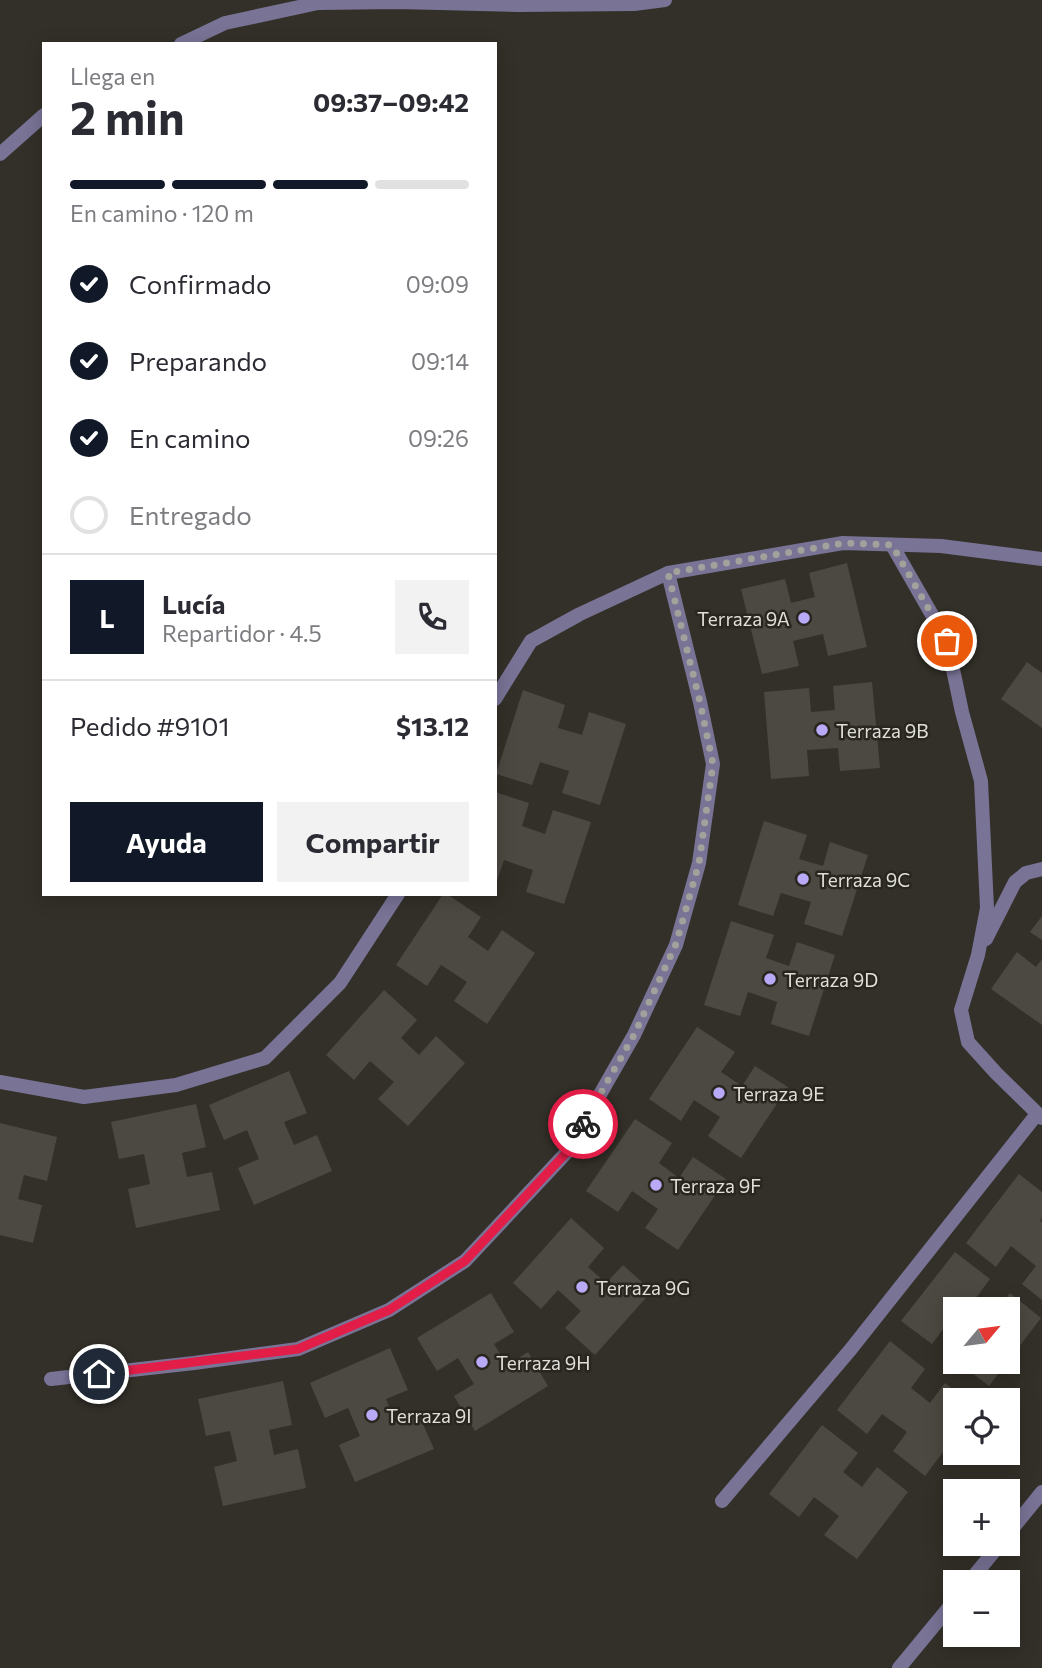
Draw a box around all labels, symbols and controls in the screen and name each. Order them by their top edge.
text: Llega en [70,62,155,90]
text: 09:37–09:42 [313,86,469,117]
text: 2 min [70,88,185,144]
text: En camino · 120 m [70,199,254,227]
icon: check [70,265,108,303]
text: Confirmado [129,268,271,299]
text: 09:09 [406,270,469,298]
icon: check [70,342,108,380]
text: Preparando [129,345,267,376]
text: 09:14 [411,347,469,375]
icon: check [70,419,108,457]
text: En camino [129,422,251,453]
text: 09:26 [408,424,469,452]
text: Entregado [129,499,252,530]
button: phone [395,580,469,654]
text: Lucía [162,588,225,619]
text: L [99,602,115,633]
place label: Terraza 9A [697,607,790,630]
marker: Terraza 9A [796,610,812,626]
pin [917,611,977,671]
text: Repartidor · 4.5 [162,619,322,647]
icon: bag [928,622,966,660]
text: Pedido #9101 [70,710,230,741]
text: $13.12 [396,710,469,741]
place label: Terraza 9B [836,719,928,742]
marker: Terraza 9B [814,722,830,738]
button: Ayuda [70,802,263,882]
button: Compartir [277,802,469,882]
place label: Terraza 9C [817,868,910,891]
marker: Terraza 9C [795,871,811,887]
place label: Terraza 9D [784,968,878,991]
marker: Terraza 9D [762,971,778,987]
place label: Terraza 9E [733,1082,825,1105]
marker: Terraza 9E [711,1085,727,1101]
courier [548,1089,618,1159]
icon: bike [564,1105,602,1143]
place label: Terraza 9F [670,1174,761,1197]
marker: Terraza 9F [648,1177,664,1193]
place label: Terraza 9G [596,1276,690,1299]
marker: Terraza 9G [574,1279,590,1295]
north arrow [943,1297,1020,1374]
map controls [943,1297,1020,1647]
pin [69,1344,129,1404]
place label: Terraza 9H [496,1351,590,1374]
marker: Terraza 9H [474,1354,490,1370]
icon: home [80,1355,118,1393]
button: locate [943,1388,1020,1465]
place label: Terraza 9I [386,1404,472,1427]
marker: Terraza 9I [364,1407,380,1423]
button: + [943,1479,1020,1556]
button: − [943,1570,1020,1647]

